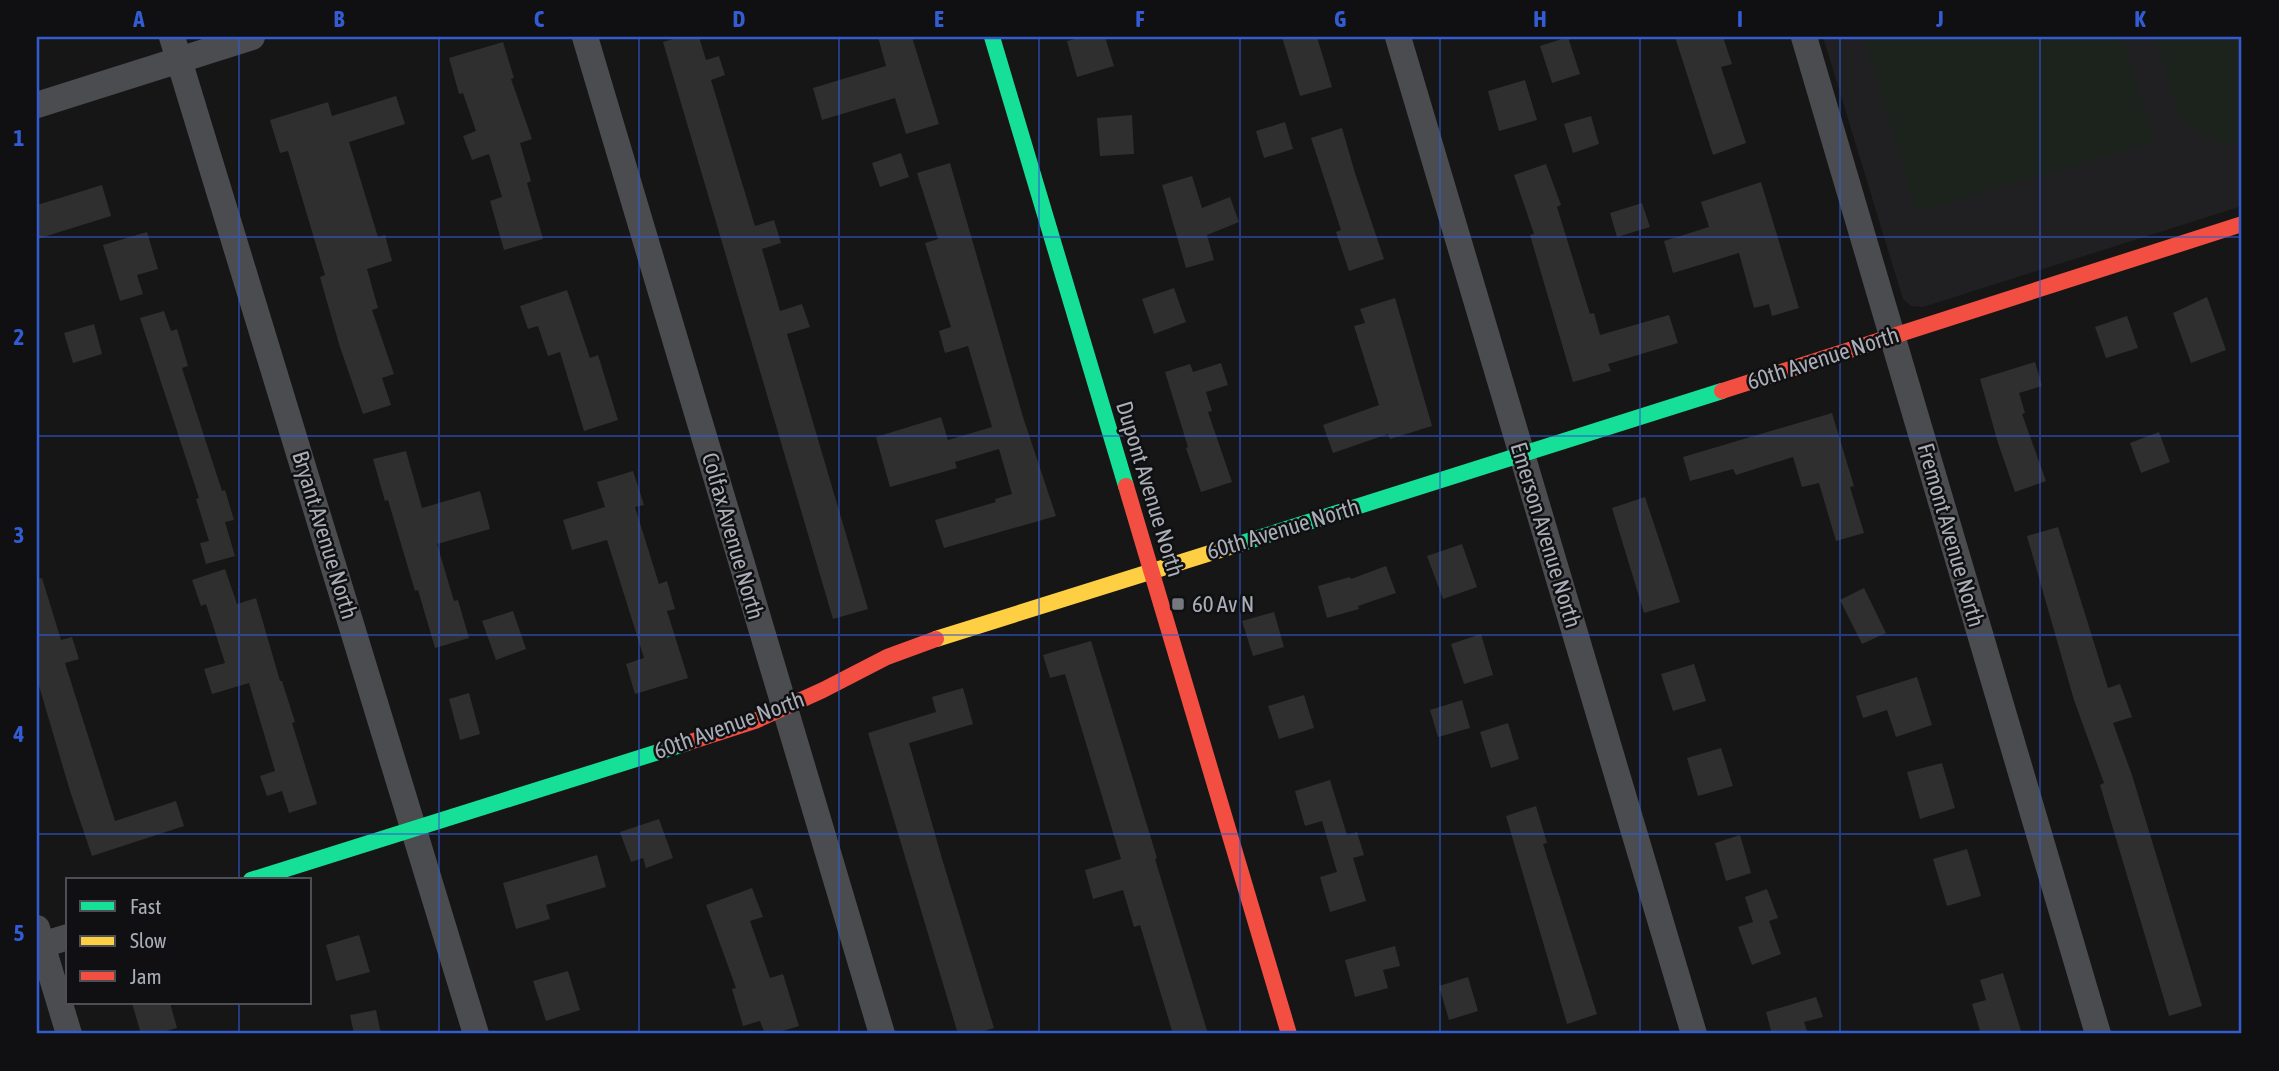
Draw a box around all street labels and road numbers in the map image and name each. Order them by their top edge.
street label: 60th Avenue North [1744,321,1902,395]
street label: Dupont Avenue North [1111,398,1189,580]
street label: Emerson Avenue North [1505,439,1587,631]
street label: Fremont Avenue North [1912,440,1990,630]
street label: Bryant Avenue North [287,448,363,622]
street label: Colfax Avenue North [697,450,769,622]
street label: 60th Avenue North [1204,493,1362,565]
street label: 60th Avenue North [650,686,808,764]

